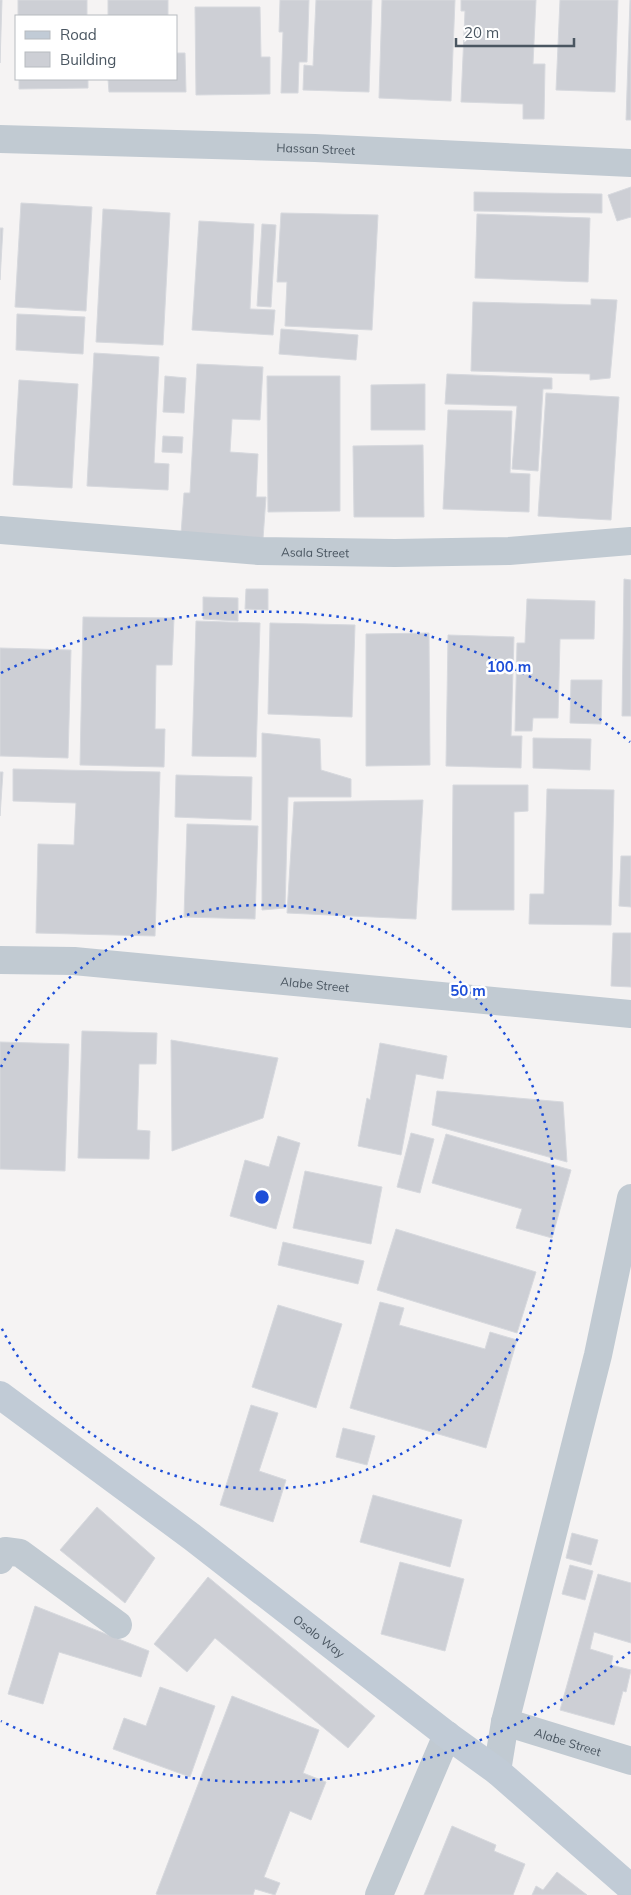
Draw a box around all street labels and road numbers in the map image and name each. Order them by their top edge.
street label: Hassan Street [276,139,356,157]
street label: Asala Street [281,544,349,560]
street label: Alabe Street [280,973,350,995]
street label: Osolo Way [291,1611,349,1661]
street label: Alabe Street [533,1724,603,1759]

